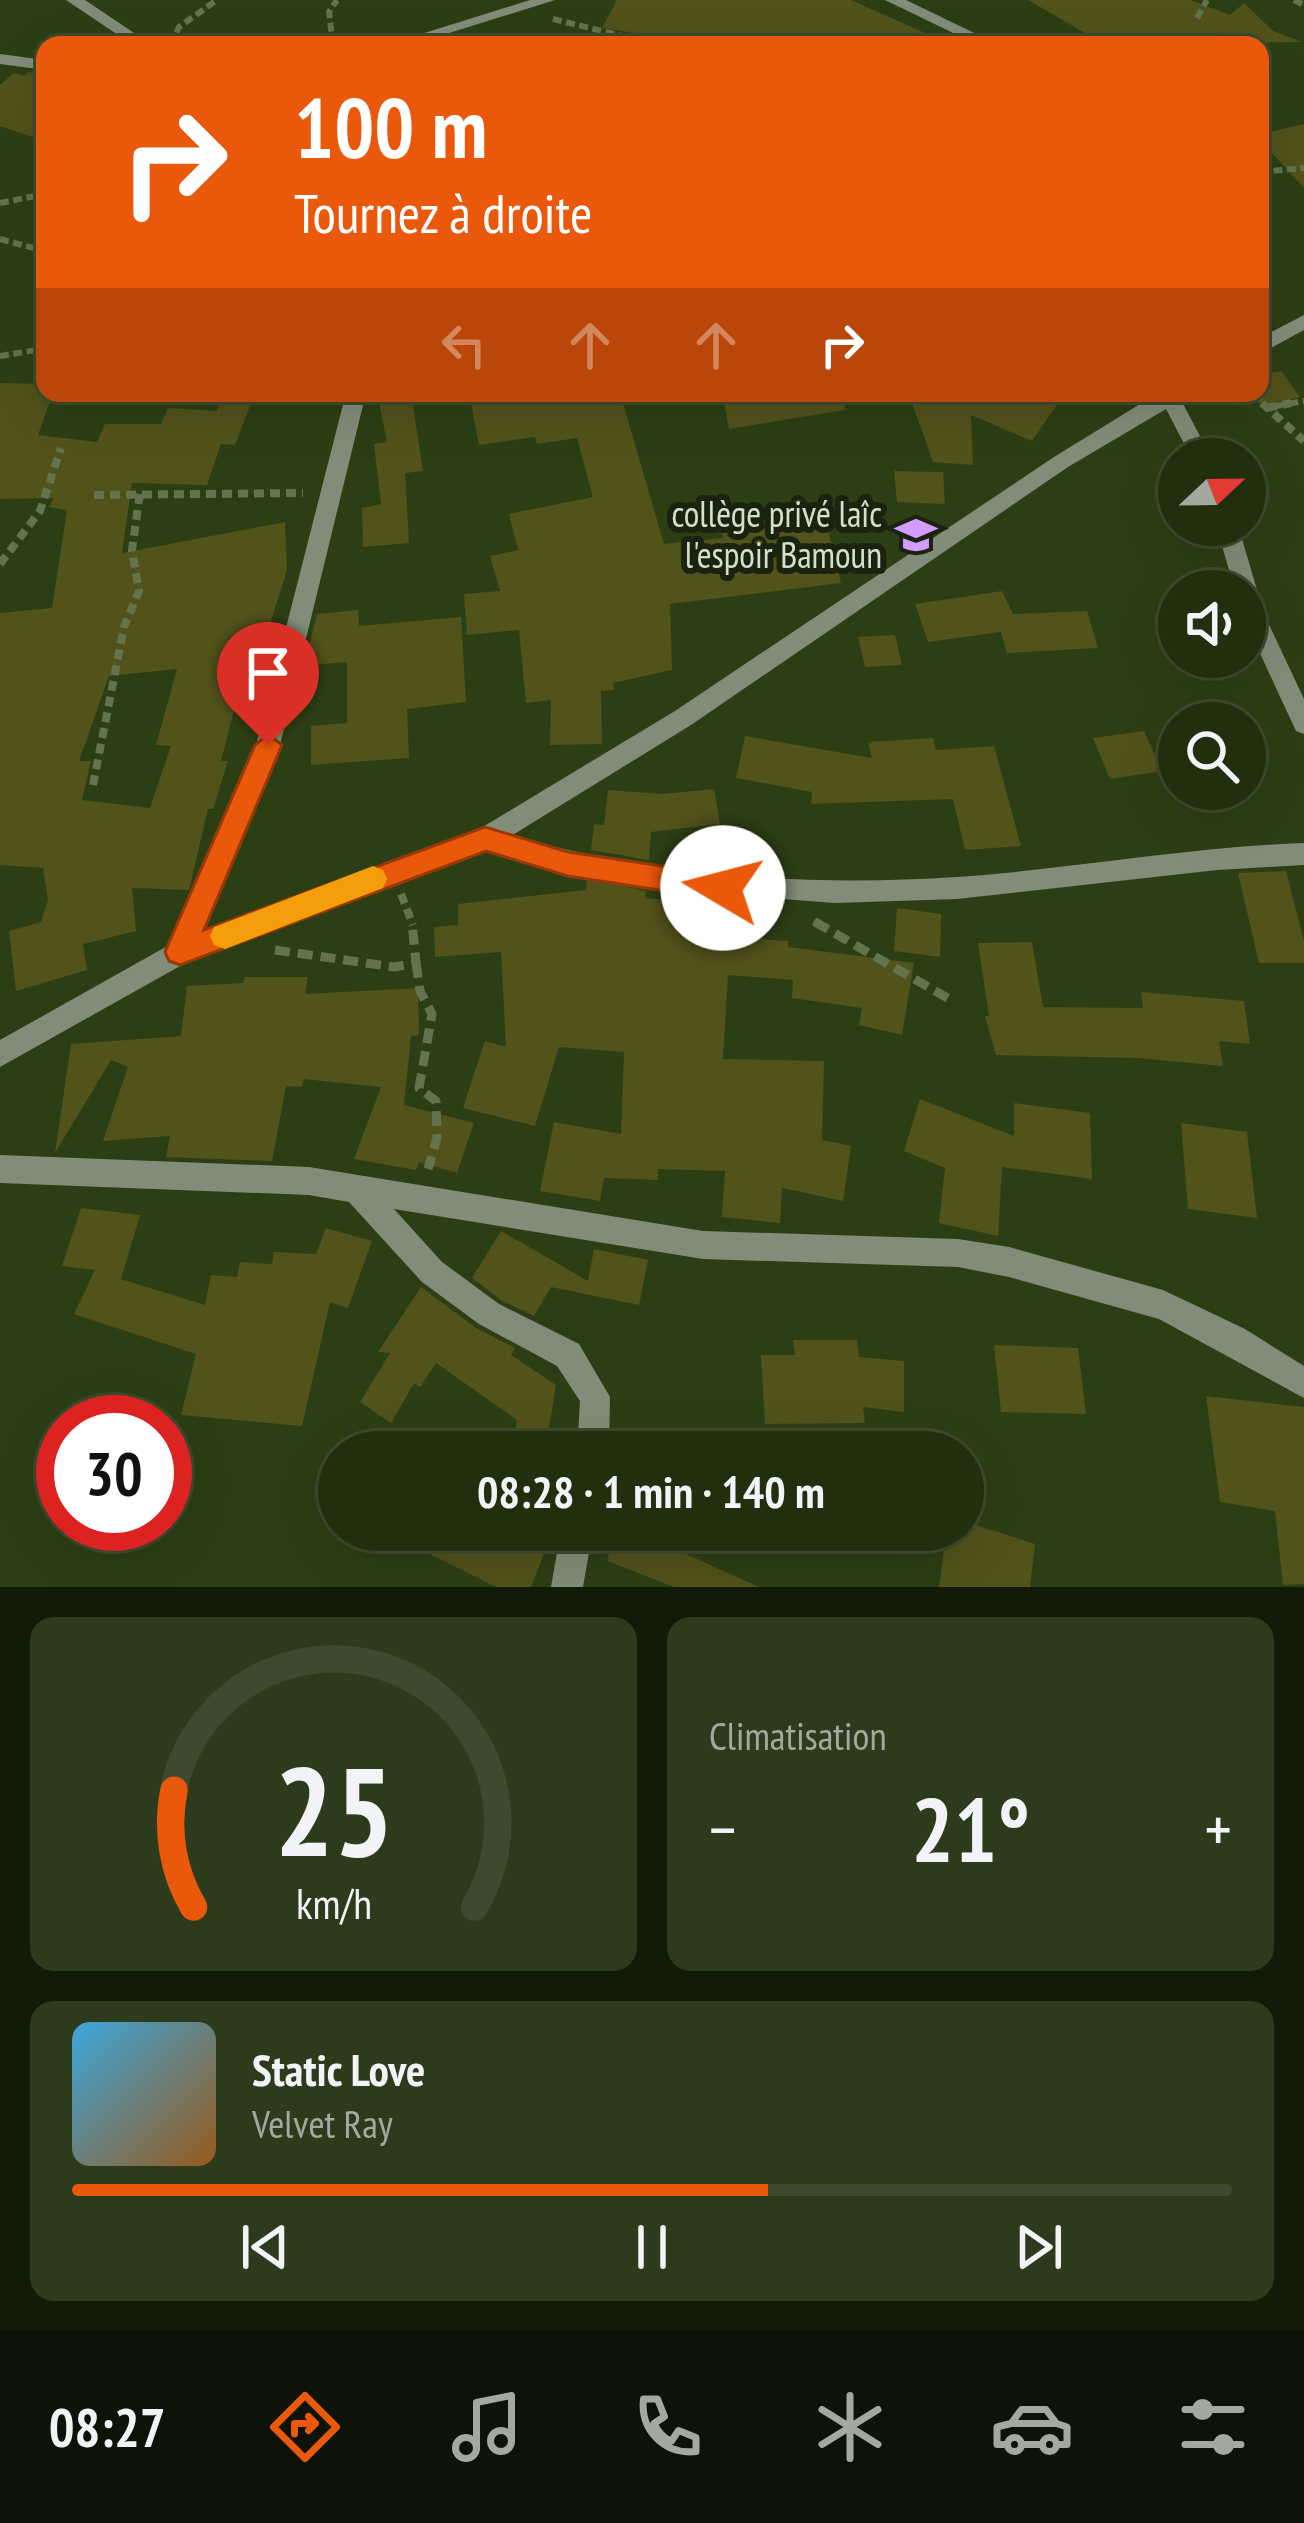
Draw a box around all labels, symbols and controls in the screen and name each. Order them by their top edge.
text: 100 m [294,72,487,181]
icon: right [96,84,252,240]
text: Tournez à droite [294,178,592,248]
icon: left [431,312,497,378]
icon: ahead [557,312,623,378]
icon: ahead [683,312,749,378]
icon: right [809,312,875,378]
north arrow [1158,438,1266,546]
map controls [1158,438,1266,810]
place label: collège privé laîc l'espoir Bamoun [672,490,882,578]
school or university icon: collège privé laîc l'espoir Bamoun [893,512,939,558]
button: sound [1158,570,1266,678]
pin [217,622,319,745]
icon: arrive [235,640,301,706]
button: search [1158,702,1266,810]
position arrow [660,825,786,951]
speed limit sign: 30 [36,1395,192,1551]
text: 08:28 · 1 min · 140 m [477,1462,825,1520]
text: Climatisation [709,1710,887,1761]
text: 25 [274,1729,393,1890]
text: 21° [911,1770,1030,1887]
text: − [709,1786,736,1871]
text: + [1205,1786,1232,1871]
text: km/h [295,1875,372,1931]
text: Static Love [252,2040,425,2098]
text: Velvet Ray [252,2098,393,2149]
icon: previous [232,2214,298,2280]
icon: pause [619,2214,685,2280]
icon: next [1006,2214,1072,2280]
icon: directions [263,2385,347,2469]
icon: music [445,2385,529,2469]
icon: phone [626,2385,710,2469]
icon: climate [808,2385,892,2469]
icon: car [990,2385,1074,2469]
icon: filters [1171,2385,1255,2469]
text: 08:27 [49,2392,166,2462]

